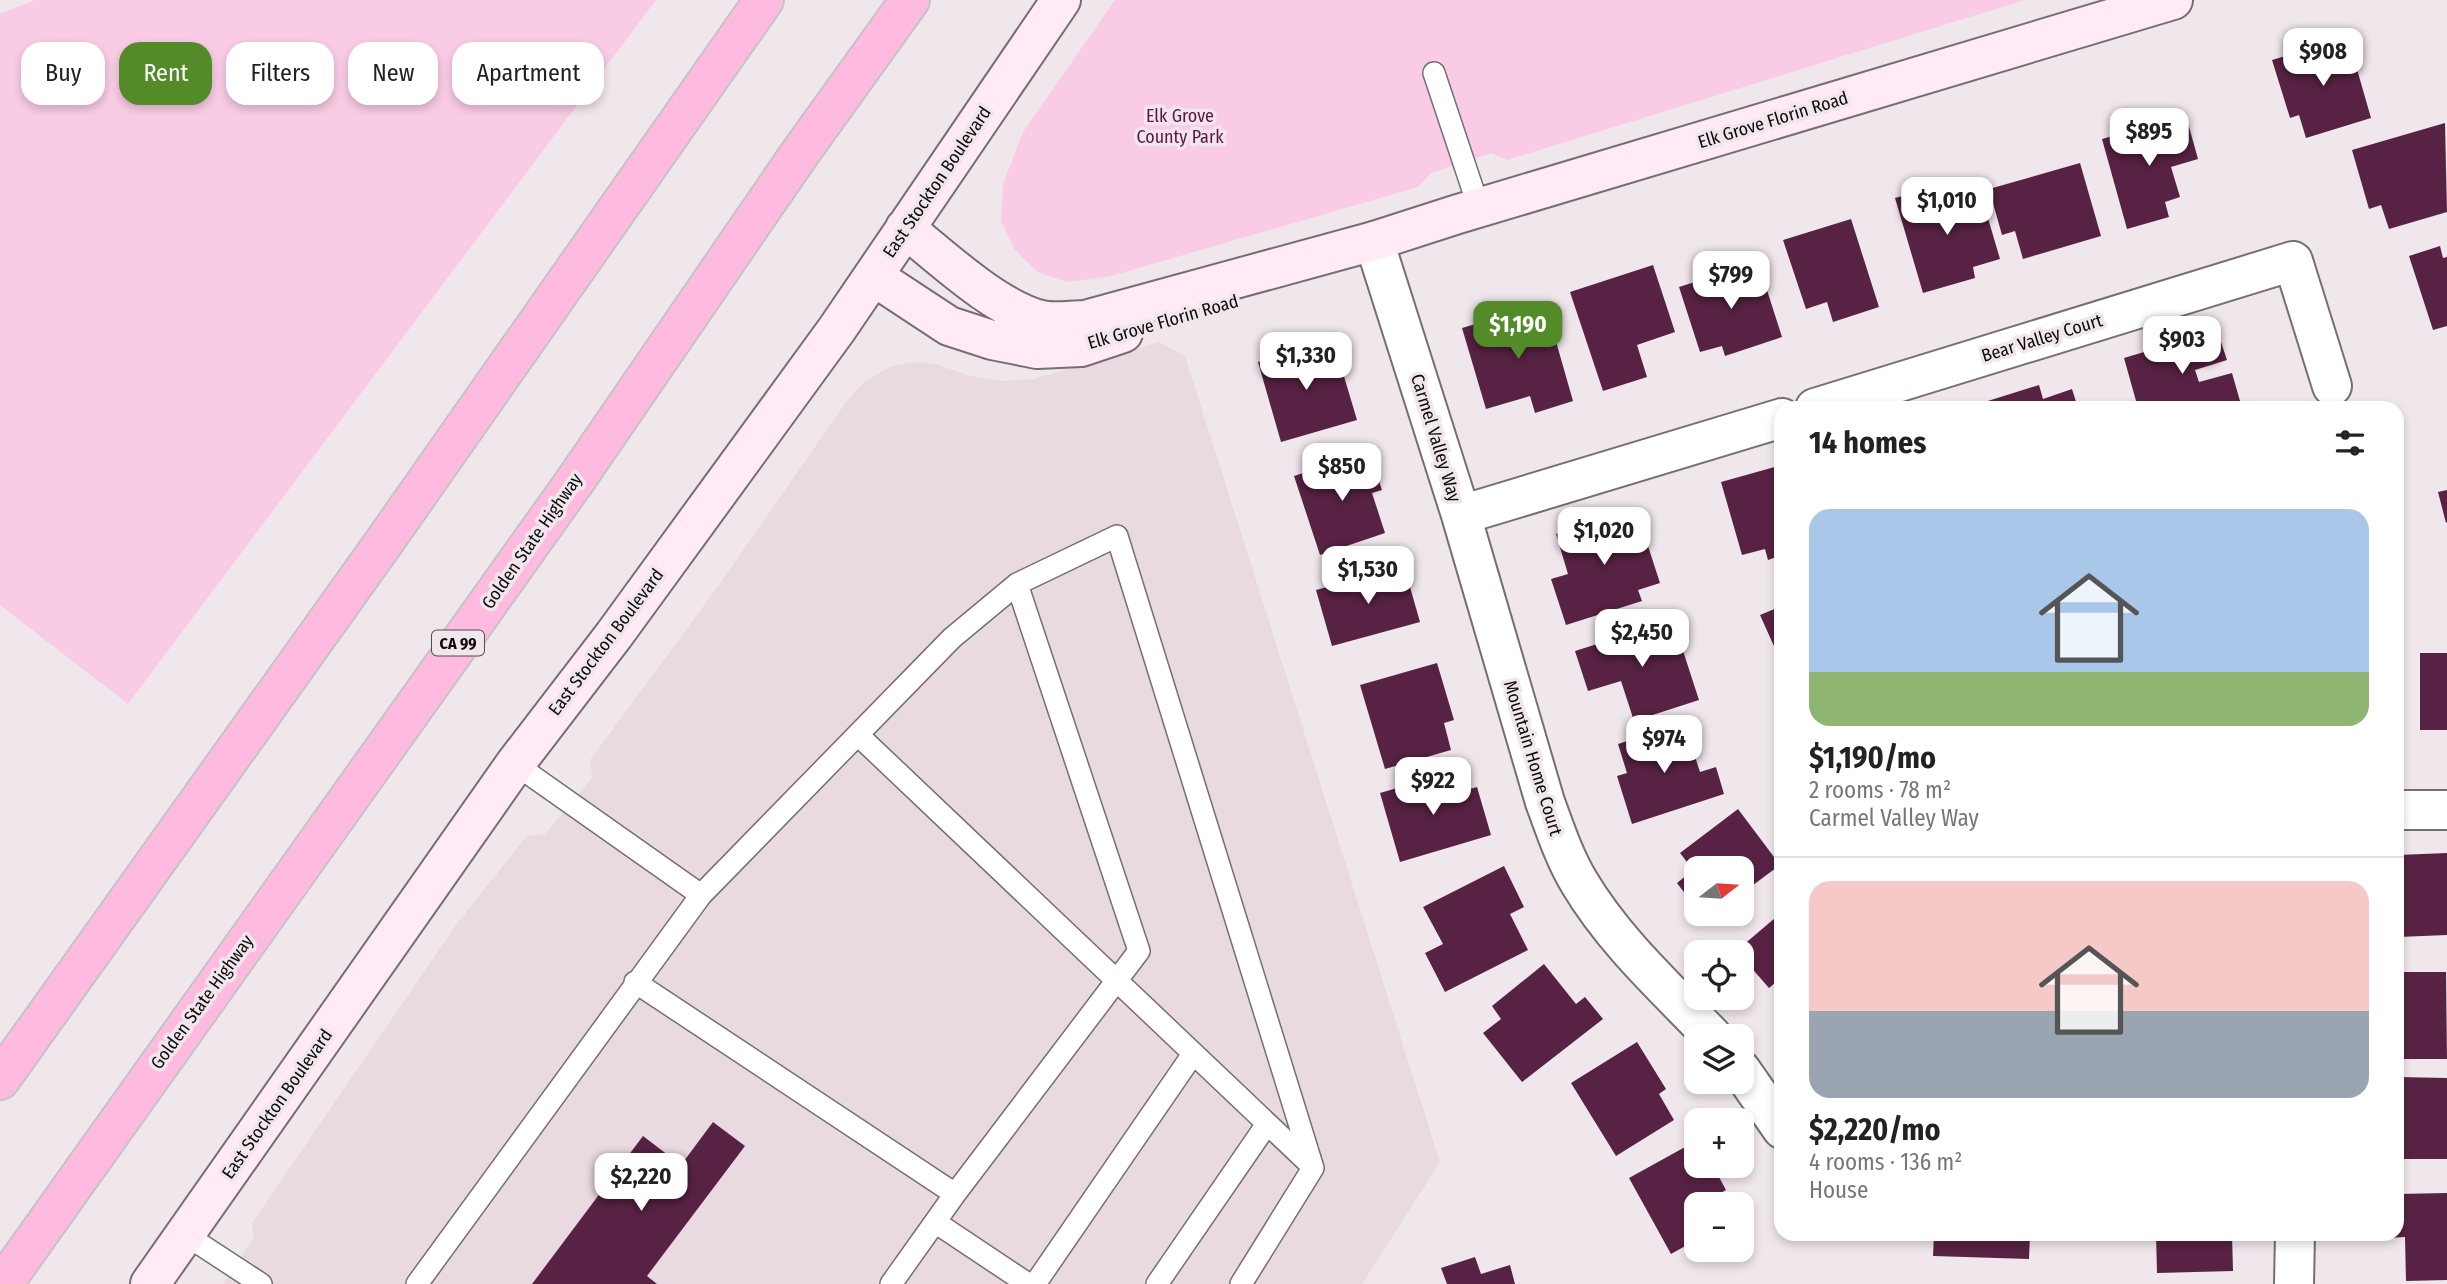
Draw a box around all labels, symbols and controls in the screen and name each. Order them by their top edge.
pin: $908 [2282,28,2364,88]
text: $908 [2299,37,2347,65]
chip: Buy [21,42,105,105]
chip: Rent [119,42,212,105]
chip: Filters [226,42,334,105]
chip: New [348,42,438,105]
chip: Apartment [452,42,604,105]
street label: Elk Grove Florin Road [1695,87,1851,153]
street label: East Stockton Boulevard [878,102,996,262]
park label: Elk Grove County Park [1136,105,1224,148]
pin: $895 [2108,108,2190,168]
text: $895 [2126,117,2172,145]
pin: $1,010 [1890,177,2004,237]
text: $1,010 [1917,186,1977,214]
pin: $799 [1690,252,1772,311]
text: $799 [1709,260,1753,288]
street label: Elk Grove Florin Road [1085,290,1241,354]
pin: $1,190 [1461,302,1575,361]
street label: Bear Valley Court [1979,309,2105,367]
text: $1,190 [1489,310,1547,338]
pin: $903 [2141,316,2223,376]
text: $903 [2159,325,2205,353]
pin: $1,330 [1249,332,1363,392]
text: $1,330 [1276,341,1336,369]
street label: Carmel Valley Way [1406,371,1466,505]
icon: filters [2331,424,2369,462]
text: 14 homes [1809,425,1926,461]
pin: $850 [1301,444,1383,503]
text: $850 [1318,452,1366,480]
street label: Golden State Highway [477,469,587,613]
pin: $1,020 [1547,508,1661,567]
text: $1,020 [1574,516,1634,544]
pin: $1,530 [1311,546,1425,606]
text: $1,530 [1338,555,1398,583]
icon: home [2026,555,2152,681]
street label: East Stockton Boulevard [544,564,668,720]
pin: $2,450 [1585,610,1699,669]
text: $2,450 [1611,618,1673,646]
road number: CA 99 [432,630,484,656]
street label: Mountain Home Court [1499,678,1567,838]
pin: $974 [1623,716,1705,775]
text: $974 [1642,724,1686,752]
text: $1,190/mo [1809,740,1936,776]
pin: $922 [1392,758,1474,817]
text: $922 [1411,766,1455,794]
text: 2 rooms · 78 m² [1809,776,1951,804]
text: Carmel Valley Way [1809,804,1979,832]
north arrow [1684,856,1754,926]
map controls [1684,856,1754,1262]
icon: home [2026,927,2152,1053]
street label: Golden State Highway [146,931,258,1073]
button: locate [1684,940,1754,1010]
button: layers [1684,1024,1754,1094]
street label: East Stockton Boulevard [217,1025,337,1183]
button: + [1684,1108,1754,1178]
text: $2,220/mo [1809,1112,1941,1148]
text: 4 rooms · 136 m² [1809,1148,1962,1176]
pin: $2,220 [584,1154,698,1213]
text: $2,220 [611,1162,671,1190]
text: House [1809,1176,1868,1204]
button: − [1684,1192,1754,1262]

